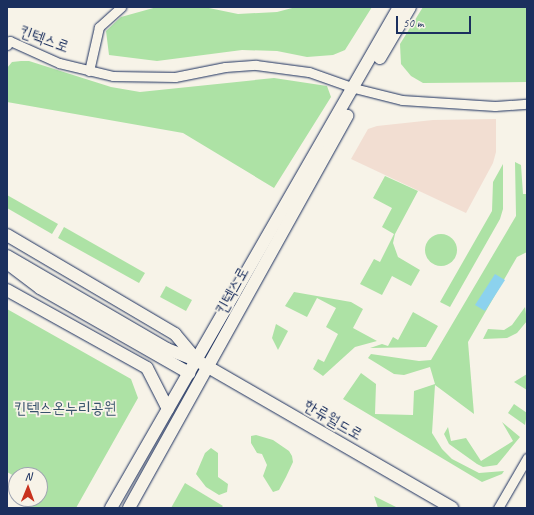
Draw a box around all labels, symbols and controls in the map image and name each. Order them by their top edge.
scale bar [398,8,473,34]
text: 50 m [403,15,423,31]
street label: 킨텍스로 [17,21,71,57]
street label: 킨텍스로 [211,264,253,318]
street label: 한류월드로 [300,396,366,444]
park label: 킨텍스온누리공원 [14,398,116,418]
north arrow [8,467,48,507]
text: N [25,469,32,483]

